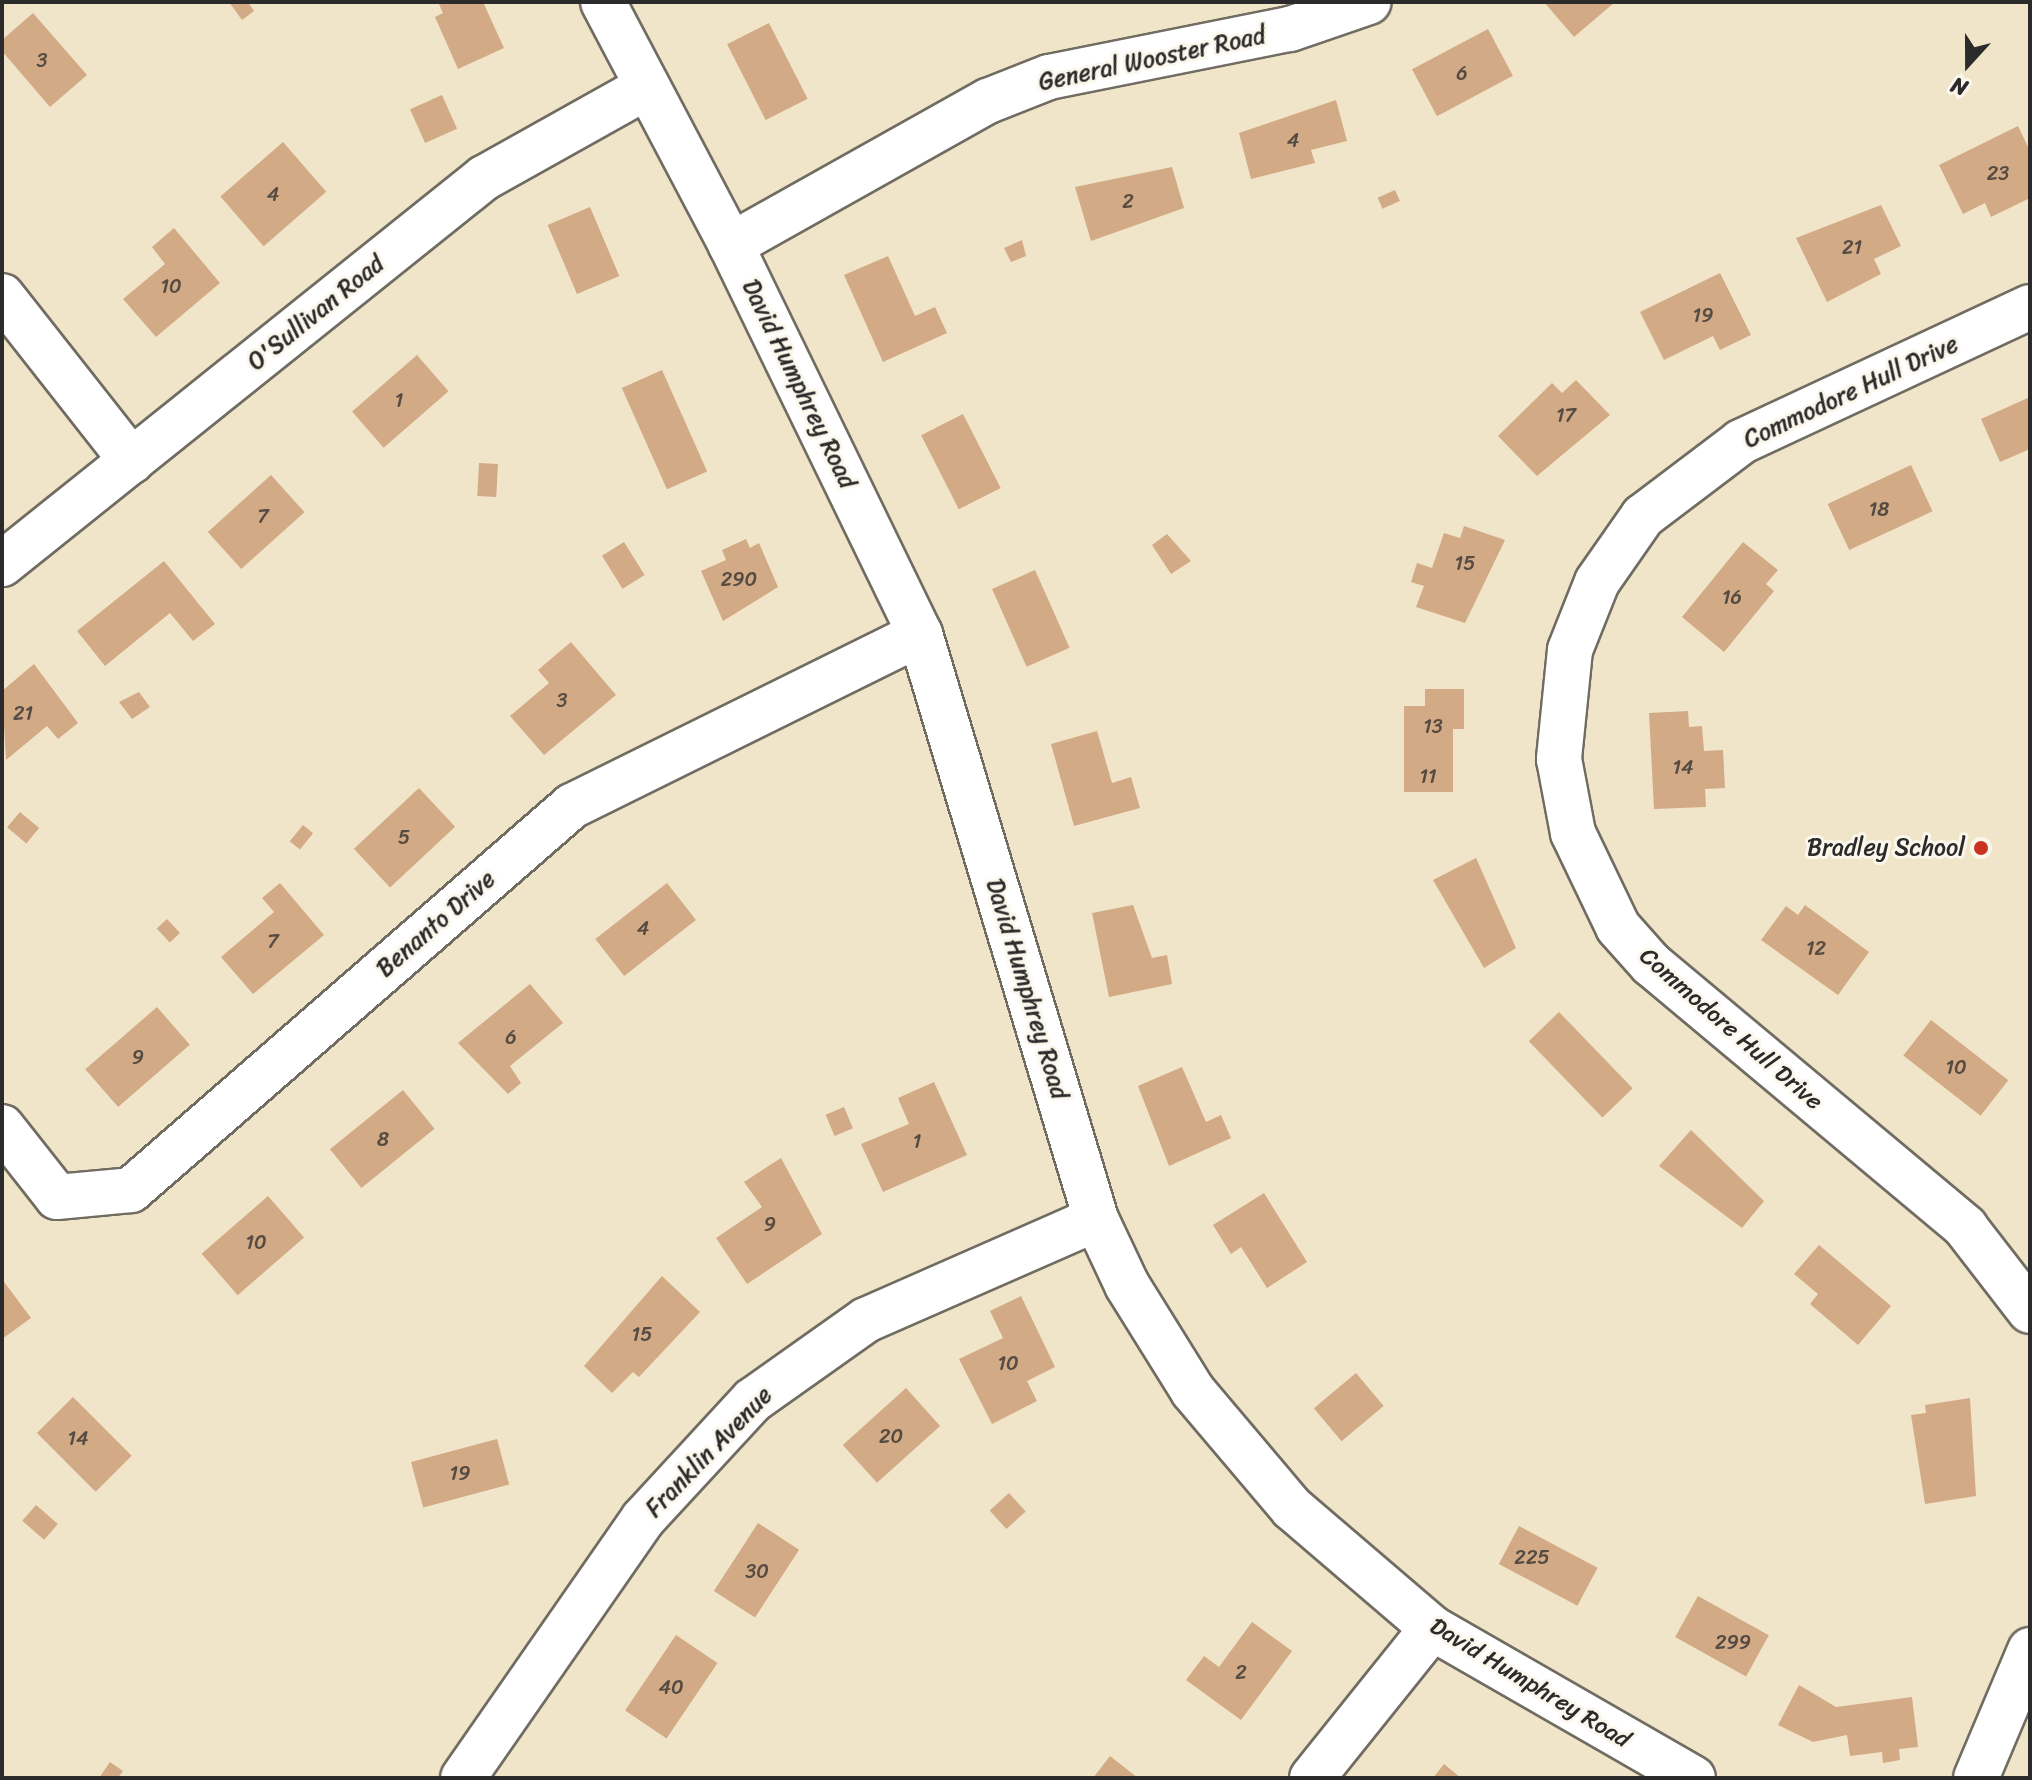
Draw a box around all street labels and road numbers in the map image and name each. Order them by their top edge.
street label: General Wooster Road [1036,21,1268,97]
street label: O'Sullivan Road [242,249,390,377]
street label: David Humphrey Road [736,275,862,493]
street label: Commodore Hull Drive [1739,330,1963,454]
street label: Benanto Drive [371,865,501,983]
street label: David Humphrey Road [980,875,1074,1103]
street label: Commodore Hull Drive [1634,942,1828,1116]
street label: Franklin Avenue [640,1381,778,1523]
street label: David Humphrey Road [1424,1612,1636,1754]

